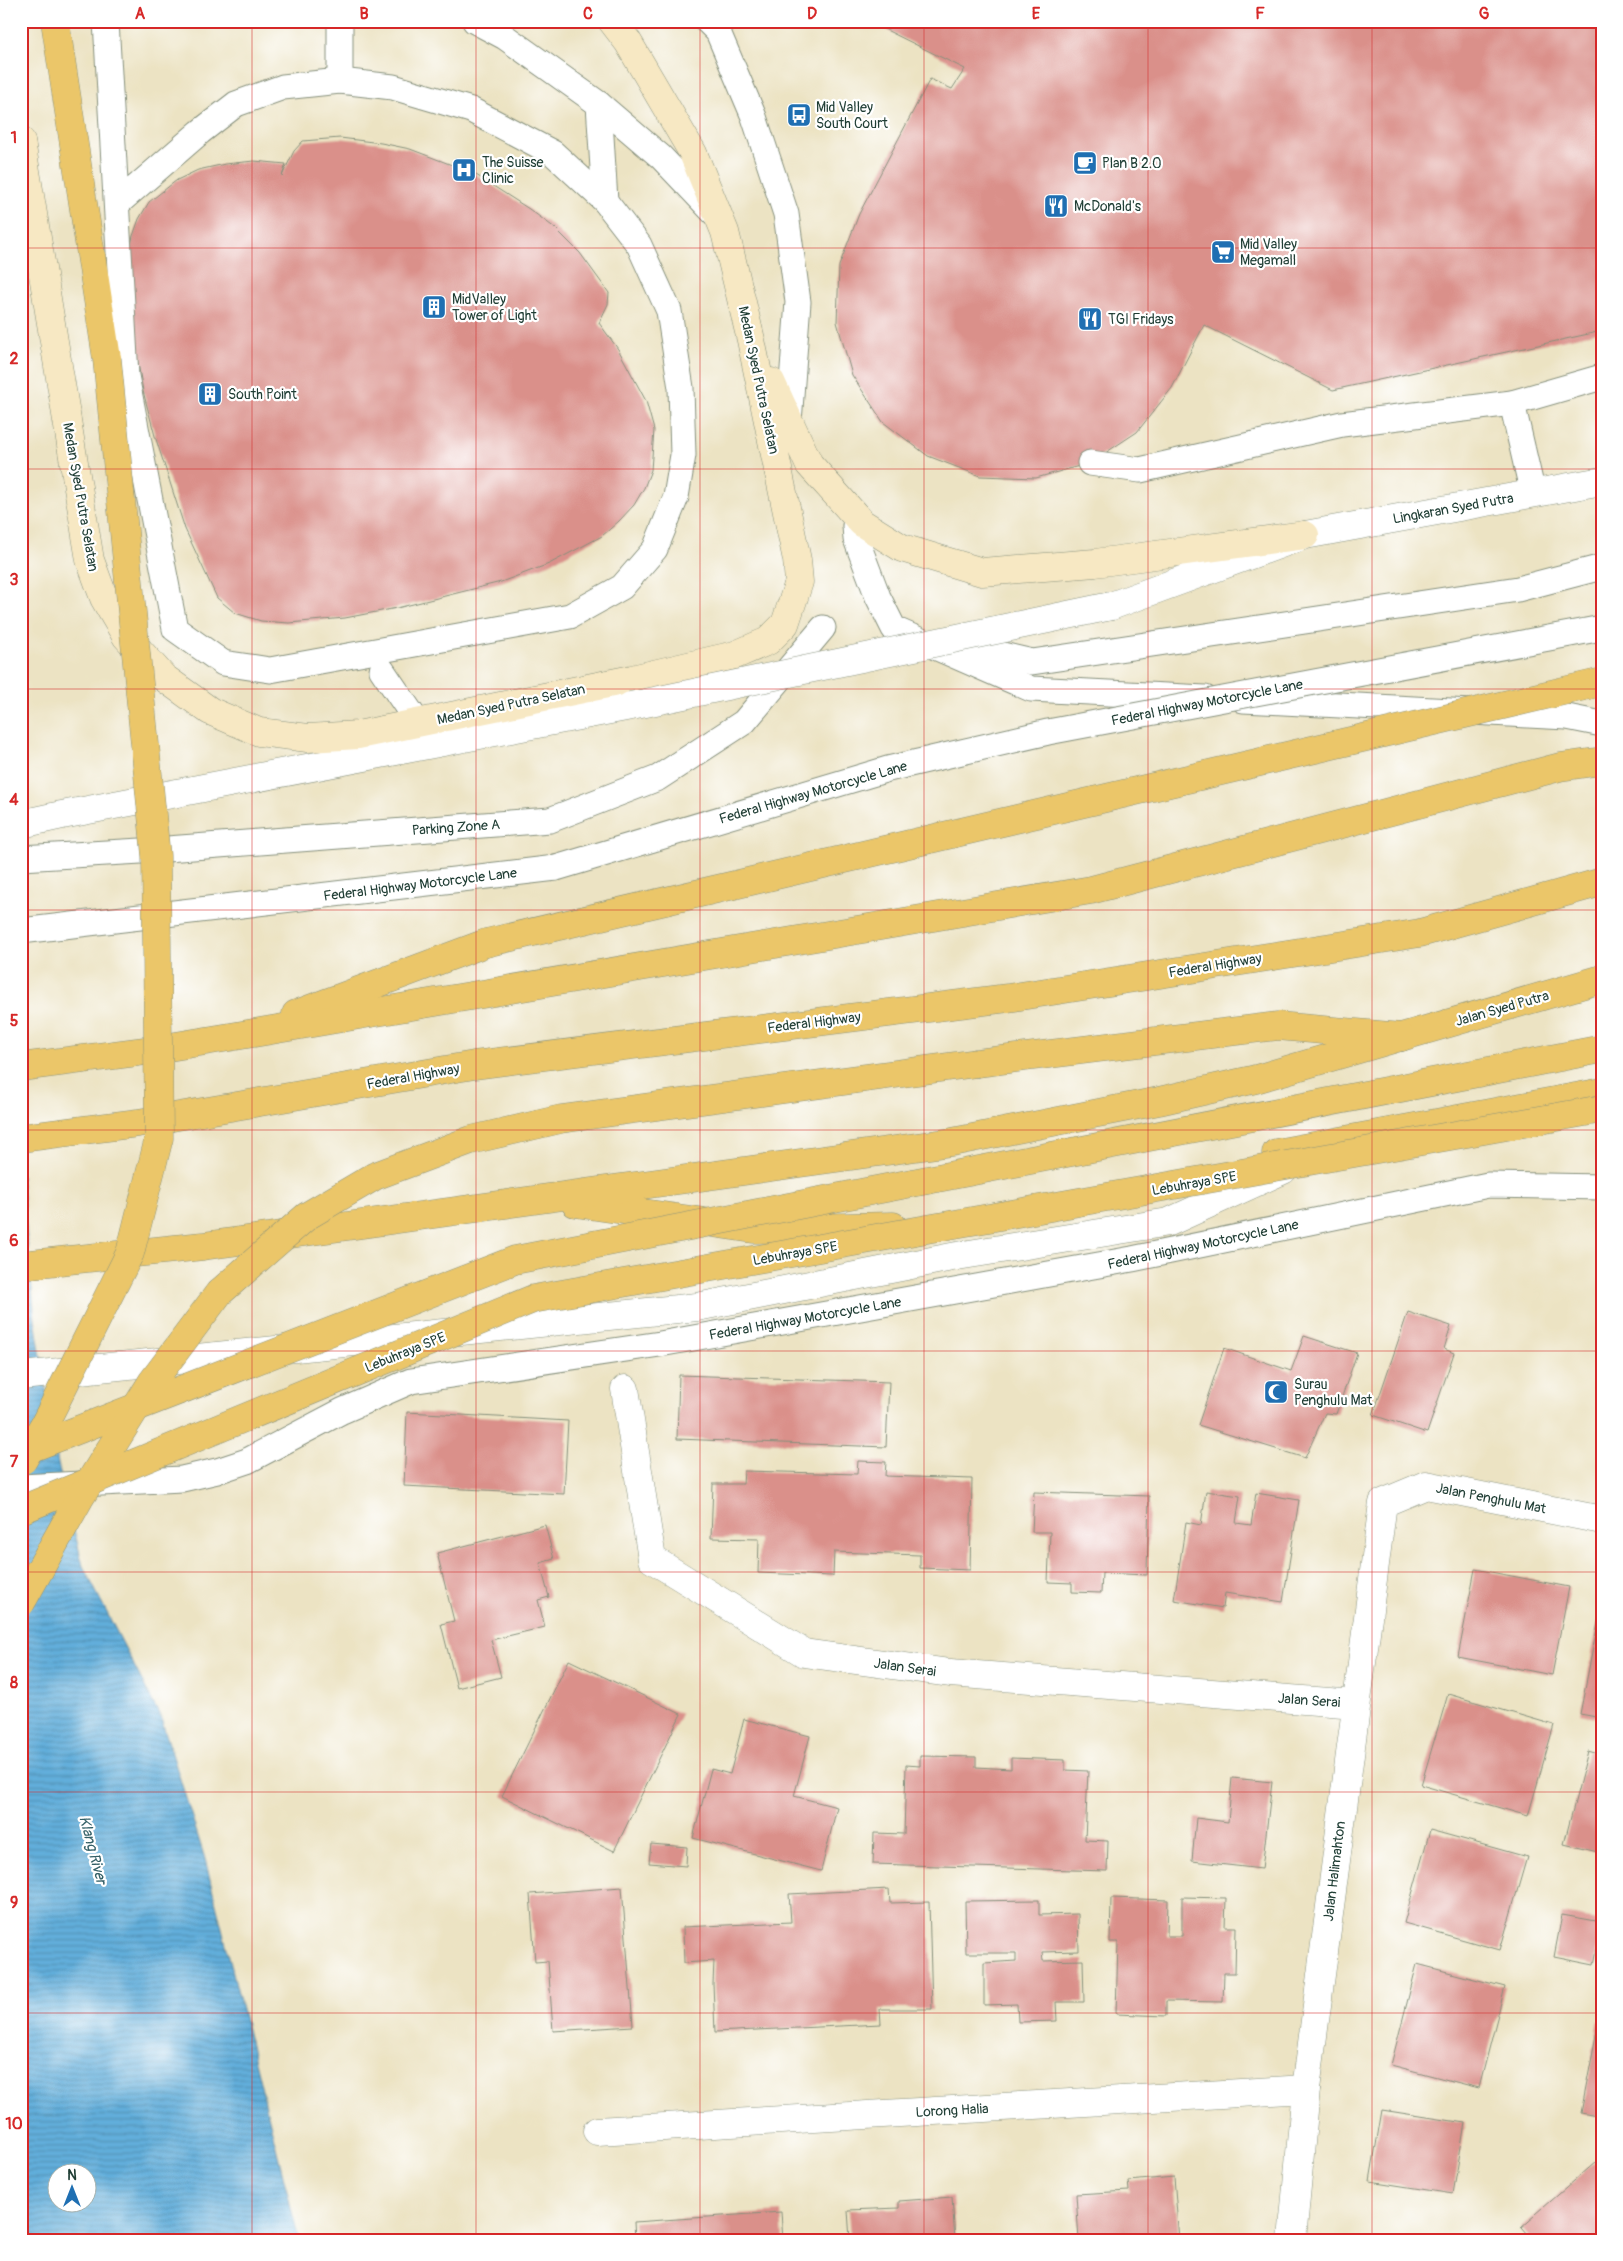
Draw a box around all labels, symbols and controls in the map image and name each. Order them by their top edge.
text: A [135,4,146,24]
text: B [359,4,369,24]
text: C [583,4,593,24]
text: D [807,4,817,24]
text: E [1032,4,1041,24]
text: F [1255,4,1265,24]
text: G [1479,4,1490,24]
place label: Mid Valley South Court [816,99,888,132]
bus stop icon: Mid Valley South Court [786,102,812,128]
text: 1 [11,128,17,148]
cafe icon: Plan B 2.0 [1072,150,1098,176]
place label: The Suisse Clinic [482,154,543,187]
place label: Plan B 2.0 [1102,155,1162,172]
hospital icon: The Suisse Clinic [451,157,477,183]
restaurant icon: McDonald's [1043,193,1069,219]
place label: McDonald's [1074,198,1142,215]
place label: Mid Valley Megamall [1240,236,1297,269]
supermarket icon: Mid Valley Megamall [1210,239,1236,265]
place label: MidValley Tower of Light [452,291,537,324]
building icon: MidValley Tower of Light [421,294,447,320]
street label: Medan Syed Putra Selatan [735,305,783,456]
restaurant icon: TGI Fridays [1077,306,1103,332]
place label: TGI Fridays [1108,311,1174,328]
text: 2 [10,349,19,369]
building icon: South Point [197,381,223,407]
place label: South Point [228,386,297,403]
street label: Medan Syed Putra Selatan [59,421,102,573]
street label: Lingkaran Syed Putra [1391,489,1515,527]
text: 3 [10,570,19,590]
street label: Federal Highway Motorcycle Lane [1110,676,1304,729]
street label: Medan Syed Putra Selatan [436,680,587,728]
street label: Federal Highway Motorcycle Lane [717,757,909,828]
text: 4 [9,790,19,810]
street label: Parking Zone A [411,816,501,839]
street label: Federal Highway Motorcycle Lane [322,864,518,905]
street label: Federal Highway [1167,950,1263,981]
street label: Jalan Syed Putra [1453,987,1551,1030]
street label: Federal Highway [767,1008,862,1037]
text: 5 [10,1011,19,1031]
street label: Federal Highway [365,1060,461,1093]
street label: Lebuhraya SPE [1151,1168,1238,1199]
street label: Federal Highway Motorcycle Lane [1106,1216,1300,1273]
text: 6 [9,1231,19,1251]
street label: Lebuhraya SPE [752,1238,839,1269]
street label: Federal Highway Motorcycle Lane [708,1293,903,1344]
street label: Lebuhraya SPE [362,1329,448,1376]
place label: Surau Penghulu Mat [1294,1376,1373,1409]
mosque icon: Surau Penghulu Mat [1263,1379,1289,1405]
text: 7 [10,1452,19,1472]
street label: Jalan Penghulu Mat [1434,1479,1548,1518]
street label: Jalan Serai [873,1655,938,1680]
text: 8 [10,1673,18,1693]
street label: Jalan Serai [1277,1690,1341,1711]
water label: Klang River [74,1814,111,1888]
street label: Jalan Halimahton [1320,1820,1349,1922]
text: 9 [10,1893,18,1913]
street label: Lorong Halia [915,2100,989,2121]
text: 10 [5,2114,23,2134]
north arrow [48,2164,98,2214]
text: N [67,2167,77,2184]

